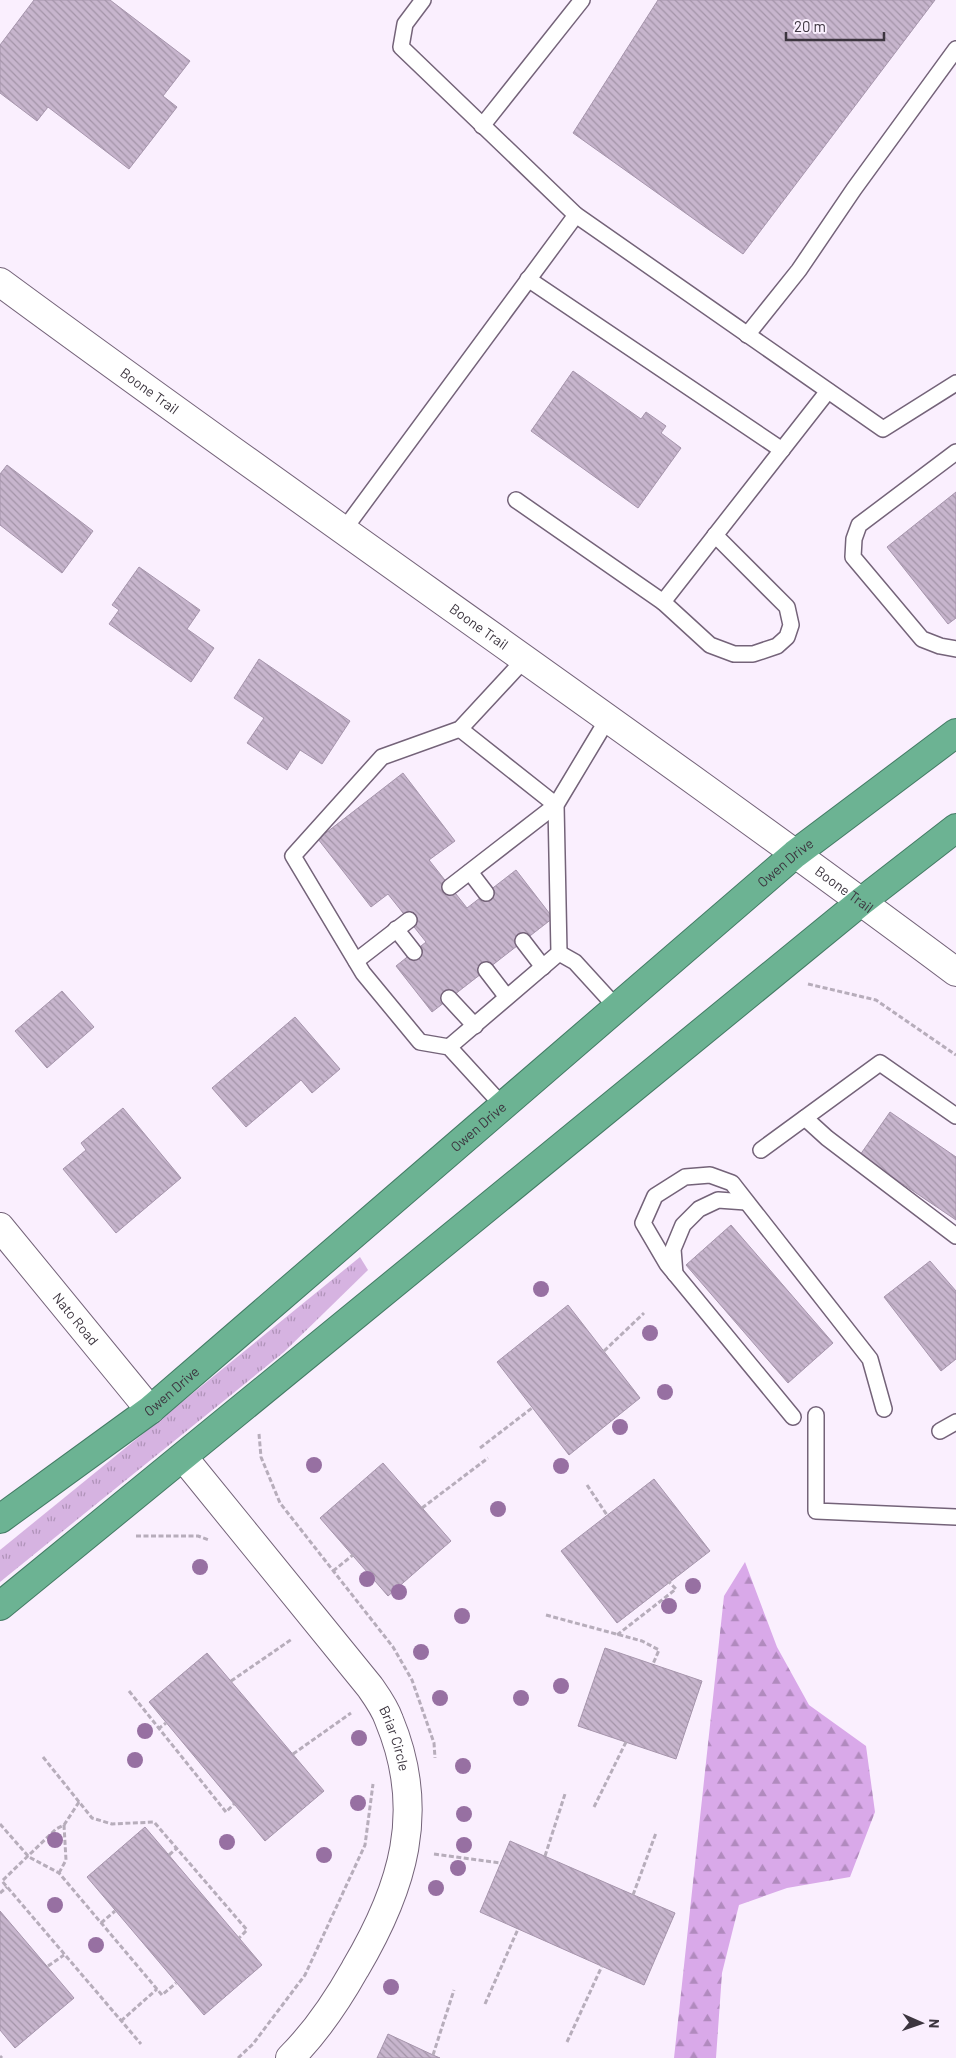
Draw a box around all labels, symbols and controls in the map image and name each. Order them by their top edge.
scale bar [786,10,884,42]
text: 20 m [794,17,826,35]
street label: Boone Trail [117,364,182,417]
street label: Boone Trail [447,600,512,653]
street label: Owen Drive [754,834,816,891]
street label: Boone Trail [812,862,877,916]
street label: Owen Drive [447,1098,509,1155]
street label: Nato Road [49,1289,102,1348]
street label: Owen Drive [140,1362,202,1420]
street label: Briar Circle [376,1703,413,1772]
north arrow [896,1998,946,2048]
text: N [926,2019,943,2028]

